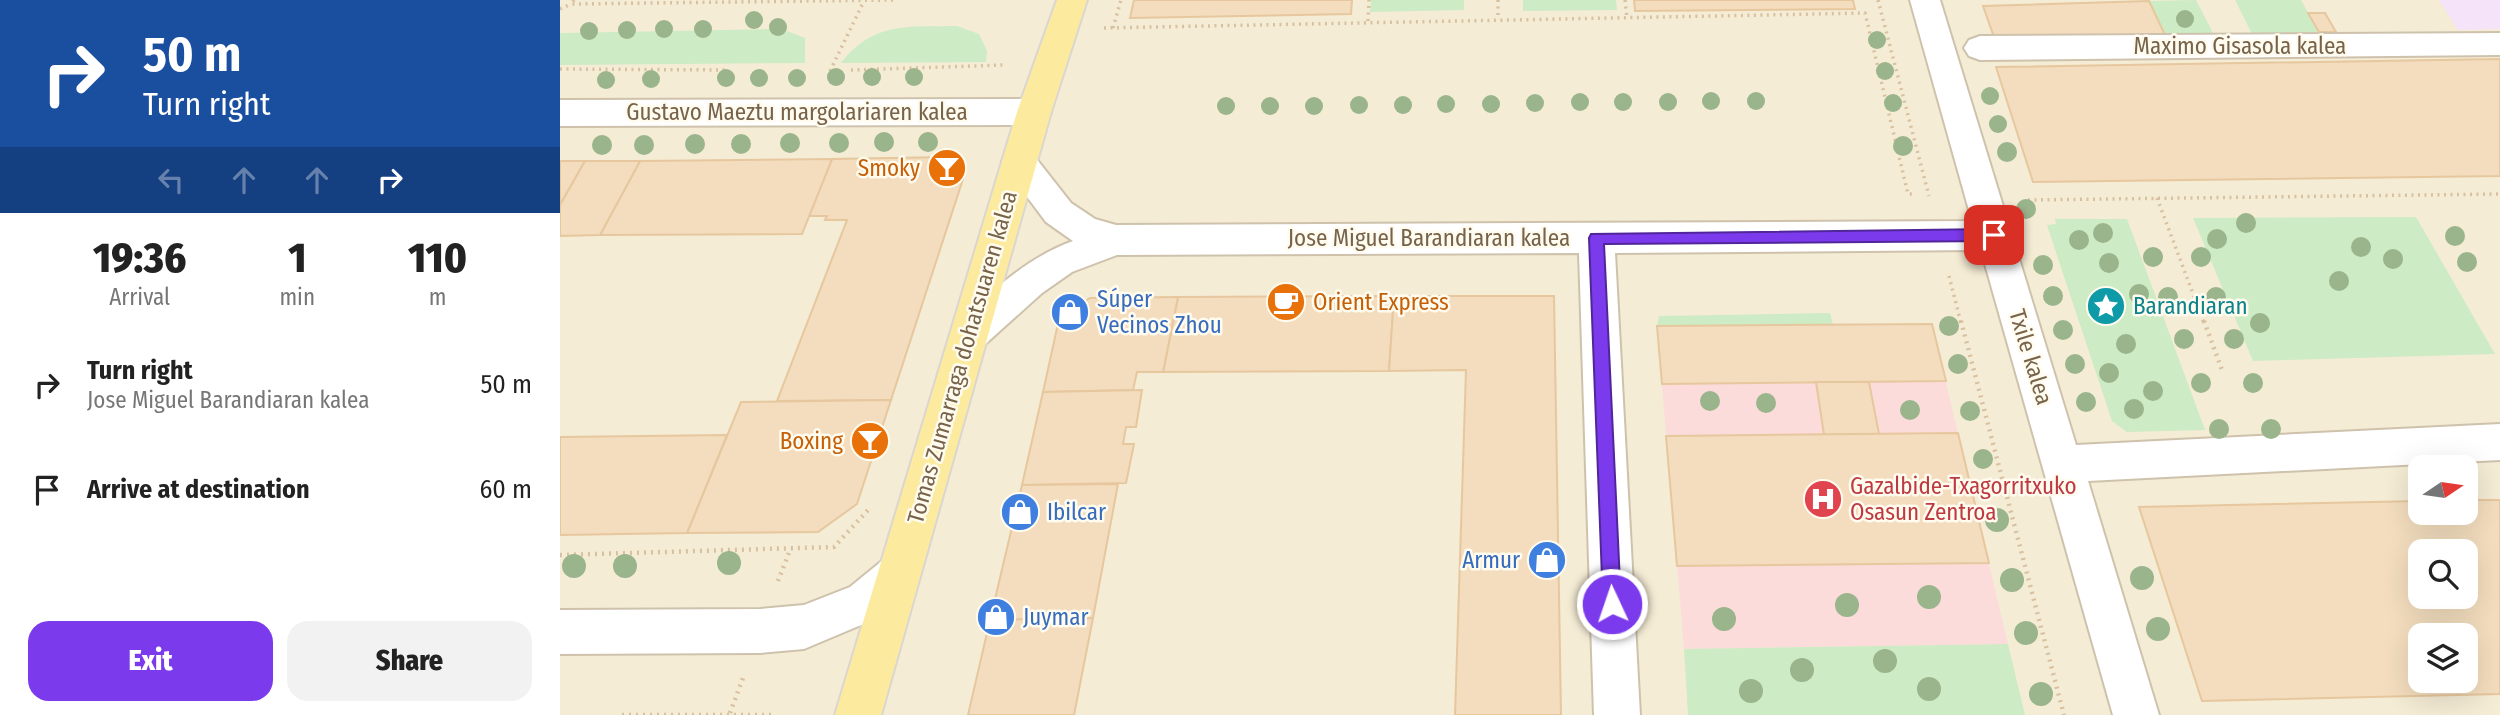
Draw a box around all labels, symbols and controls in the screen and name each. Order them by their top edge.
text: 50 m [143,25,241,84]
icon: right [28,28,119,119]
street label: Maximo Gisasola kalea [2134,32,2346,60]
text: Turn right [143,85,270,123]
street label: Gustavo Maeztu margolariaren kalea [626,98,968,126]
bar icon: Smoky [926,147,968,189]
place label: Smoky [858,154,921,182]
icon: left [152,161,190,199]
icon: ahead [225,161,263,199]
icon: ahead [298,161,336,199]
icon: right [371,161,409,199]
street label: Tomas Zumarraga dohatsuaren kalea [901,187,1023,527]
pin [1964,205,2024,265]
icon: arrive [1975,216,2013,254]
street label: Jose Miguel Barandiaran kalea [1288,224,1570,252]
text: 19:36 [93,233,186,283]
text: 1 [288,233,306,283]
text: 110 [408,233,467,283]
cafe icon: Orient Express [1265,281,1307,323]
text: Arrival [109,283,170,311]
text: min [279,283,315,311]
text: m [429,283,446,311]
place label: Súper Vecinos Zhou [1097,285,1222,339]
place icon: Barandiaran [2085,285,2127,327]
place label: Orient Express [1313,288,1449,316]
shop icon: Súper Vecinos Zhou [1049,291,1091,333]
place label: Barandiaran [2133,292,2248,320]
street label: Txile kalea [2003,306,2059,408]
text: Turn right [87,355,193,386]
icon: right [28,366,66,404]
text: 50 m [480,369,532,400]
text: Jose Miguel Barandiaran kalea [87,386,369,414]
bar icon: Boxing [849,420,891,462]
place label: Boxing [780,427,843,455]
north arrow [2408,455,2478,525]
map controls [2408,455,2478,693]
icon: arrive [28,471,66,509]
place label: Gazalbide-Txagorritxuko Osasun Zentroa [1850,472,2077,526]
text: Arrive at destination [87,474,310,505]
text: 60 m [479,474,532,505]
hospital icon: Gazalbide-Txagorritxuko Osasun Zentroa [1802,478,1844,520]
shop icon: Ibilcar [999,491,1041,533]
place label: Ibilcar [1047,498,1106,526]
shop icon: Armur [1526,539,1568,581]
button: search [2408,539,2478,609]
place label: Armur [1462,546,1520,574]
position arrow [1575,567,1649,641]
shop icon: Juymar [975,596,1017,638]
place label: Juymar [1023,603,1089,631]
button: Exit [28,621,273,701]
button: Share [287,621,532,701]
button: layers [2408,623,2478,693]

